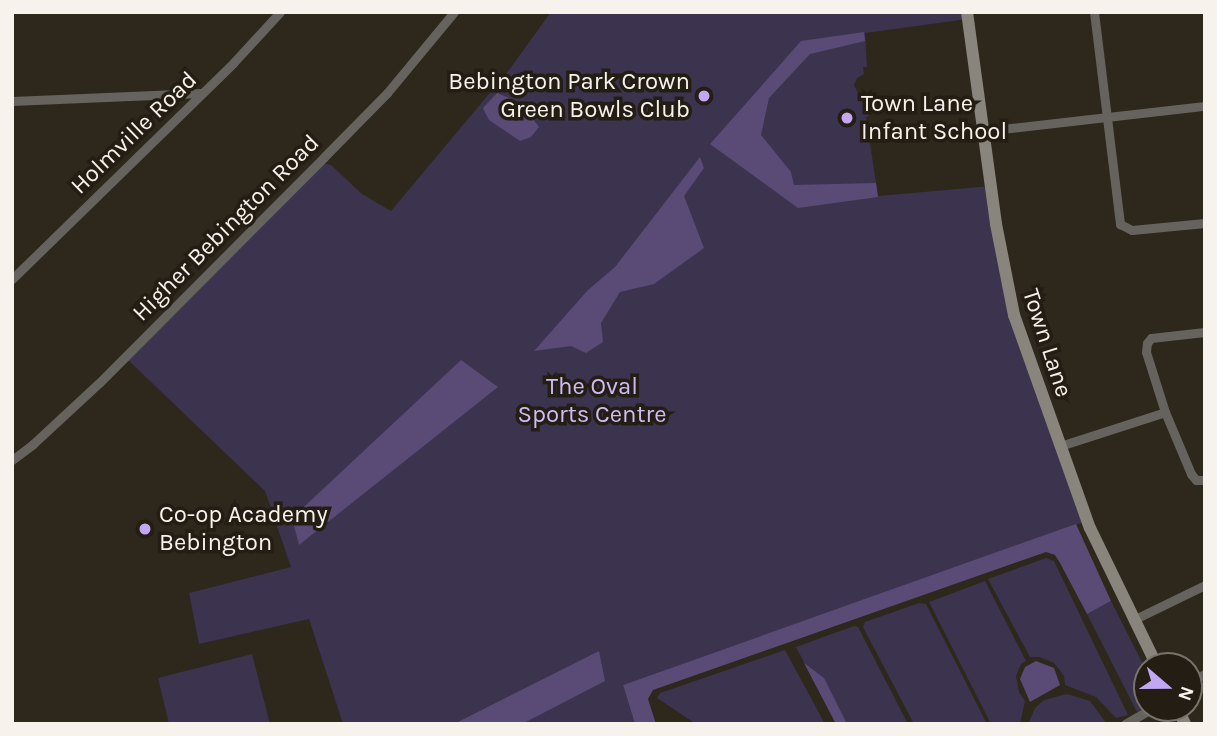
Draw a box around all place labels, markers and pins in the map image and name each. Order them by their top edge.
place label: Bebington Park Crown Green Bowls Club [448,68,690,124]
marker: Bebington Park Crown Green Bowls Club [696,88,712,104]
place label: Town Lane Infant School [861,90,1007,146]
marker: Town Lane Infant School [839,110,855,126]
place label: Co-op Academy Bebington [159,501,328,557]
marker: Co-op Academy Bebington [137,521,153,537]

